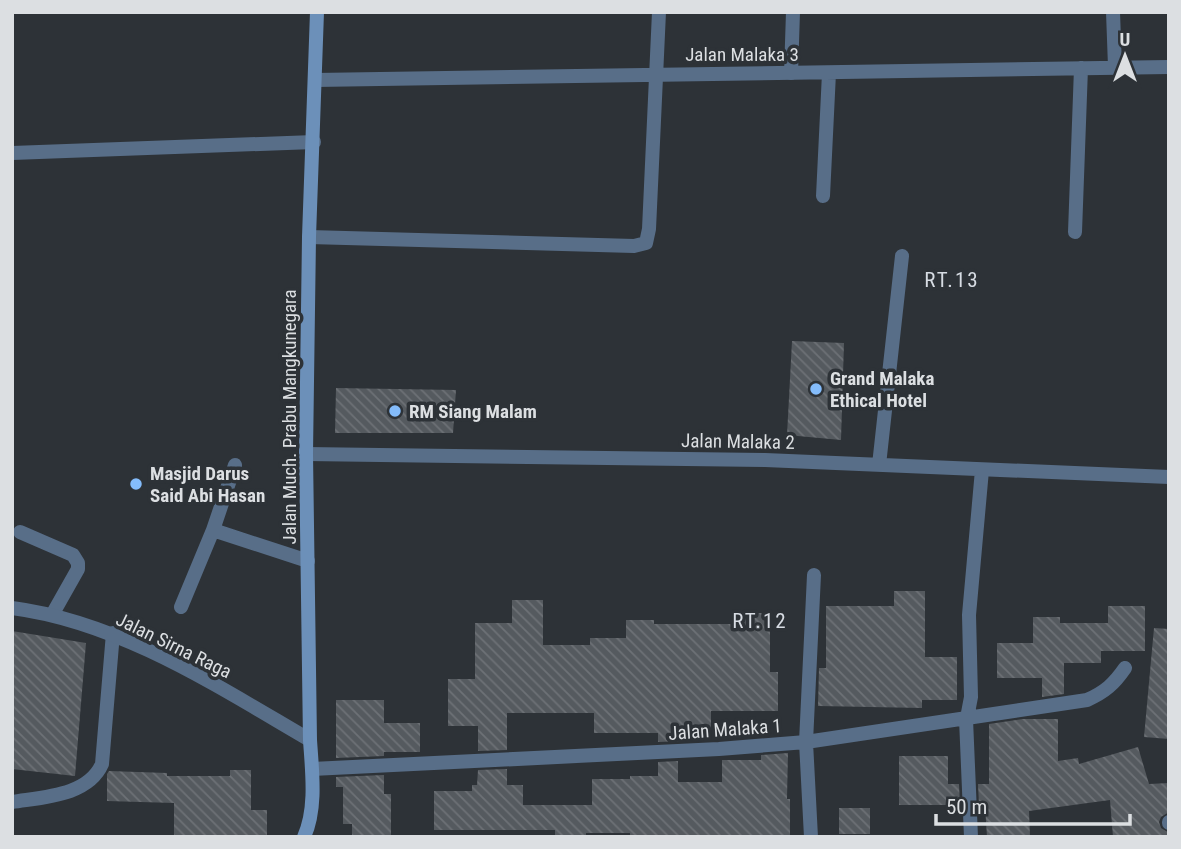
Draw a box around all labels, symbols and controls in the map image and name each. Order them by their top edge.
north arrow [1090,21,1160,91]
text: U [1120,28,1130,51]
street label: Jalan Malaka 3 [685,43,799,66]
district label: RT.13 [924,268,980,292]
street label: Jalan Much. Prabu Mangkunegara [278,289,301,545]
place label: Grand Malaka Ethical Hotel [830,367,934,412]
marker: Grand Malaka Ethical Hotel [808,381,824,397]
place label: RM Siang Malam [409,400,537,423]
marker: RM Siang Malam [387,403,403,419]
street label: Jalan Malaka 2 [681,429,795,454]
place label: Masjid Darus Said Abi Hasan [150,462,265,507]
marker: Masjid Darus Said Abi Hasan [128,476,144,492]
street label: Jalan Sirna Raga [112,608,235,683]
district label: RT.12 [732,609,788,633]
street label: Jalan Malaka 1 [668,714,783,745]
scale bar [936,782,1130,826]
text: 50 m [946,795,987,819]

